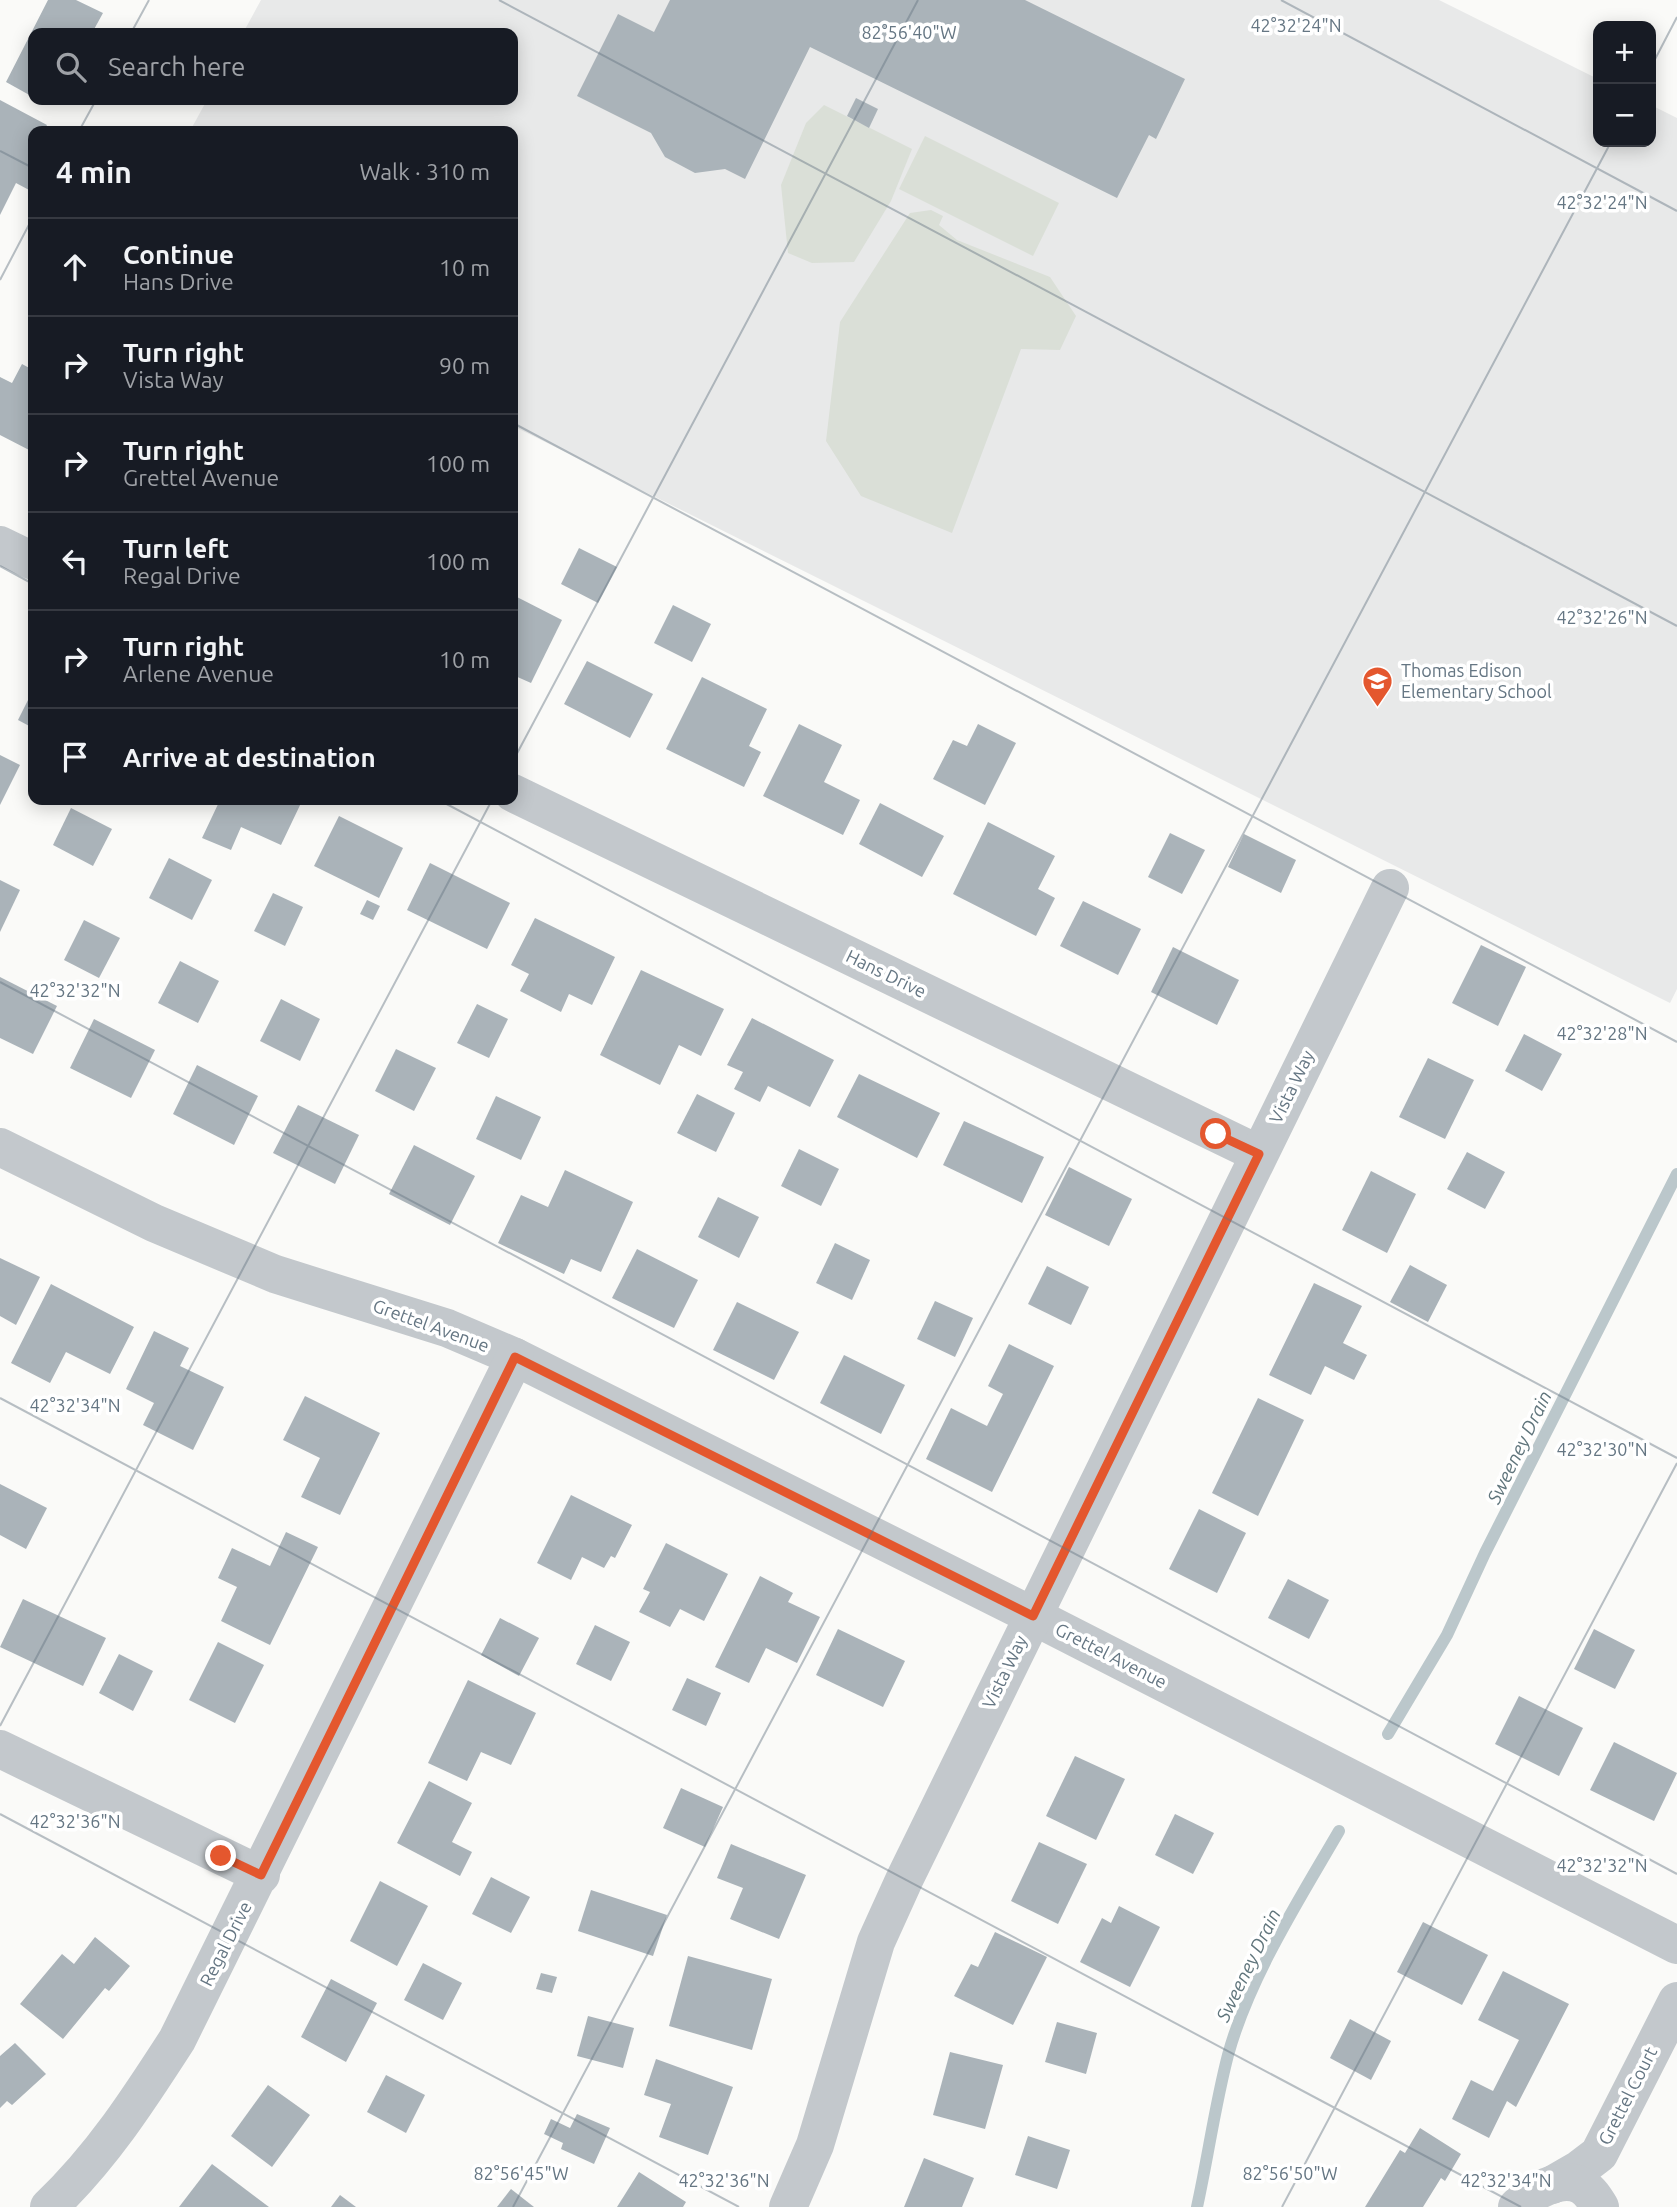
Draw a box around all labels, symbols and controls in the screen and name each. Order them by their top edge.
text: 42°32'24"N [1250,15,1342,35]
map controls [1593,21,1656,147]
button: + [1593,21,1656,84]
text: 82°56'40"W [861,22,957,42]
search box [28,28,518,105]
icon: search [52,48,90,86]
text: Search here [108,52,245,81]
button: − [1593,84,1656,147]
text: 4 min [56,155,132,189]
text: Walk · 310 m [359,159,490,184]
text: 42°32'24"N [1556,192,1648,212]
text: Continue [123,240,234,269]
icon: ahead [56,248,94,286]
text: 10 m [439,255,490,280]
text: Hans Drive [123,269,234,294]
text: Turn right [123,338,244,367]
icon: right [56,346,94,384]
text: 90 m [439,353,490,378]
text: Vista Way [123,367,224,392]
text: Turn right [123,436,244,465]
icon: right [56,444,94,482]
text: 100 m [426,451,490,476]
text: Grettel Avenue [123,465,279,490]
text: Turn left [123,534,229,563]
icon: left [56,542,94,580]
text: 100 m [426,549,490,574]
text: Regal Drive [123,563,241,588]
text: 42°32'26"N [1556,607,1648,627]
text: Turn right [123,632,244,661]
icon: right [56,640,94,678]
text: 10 m [439,647,490,672]
place label: Thomas Edison Elementary School [1401,660,1552,701]
text: Arlene Avenue [123,661,274,686]
school or university icon: Thomas Edison Elementary School [1361,664,1395,708]
icon: arrive [56,738,94,776]
text: Arrive at destination [123,743,376,772]
street label: Hans Drive [843,945,930,1001]
text: 42°32'32"N [29,980,121,1000]
text: 42°32'28"N [1556,1023,1648,1043]
street label: Vista Way [1265,1046,1318,1126]
route start [1200,1118,1231,1149]
street label: Grettel Avenue [371,1295,492,1355]
water label: Sweeney Drain [1482,1387,1556,1508]
text: 42°32'34"N [29,1395,121,1415]
text: 42°32'30"N [1556,1439,1648,1459]
street label: Grettel Avenue [1052,1618,1170,1692]
street label: Vista Way [978,1631,1031,1711]
text: 42°32'36"N [29,1811,121,1831]
route end [205,1840,236,1871]
text: 42°32'32"N [1556,1855,1648,1875]
street label: Regal Drive [195,1898,255,1989]
water label: Sweeney Drain [1211,1905,1285,2026]
street label: Grettel Court [1594,2043,1660,2148]
text: 82°56'45"W [473,2163,569,2183]
text: 82°56'50"W [1242,2163,1338,2183]
text: 42°32'36"N [678,2170,770,2190]
text: 42°32'34"N [1460,2170,1552,2190]

